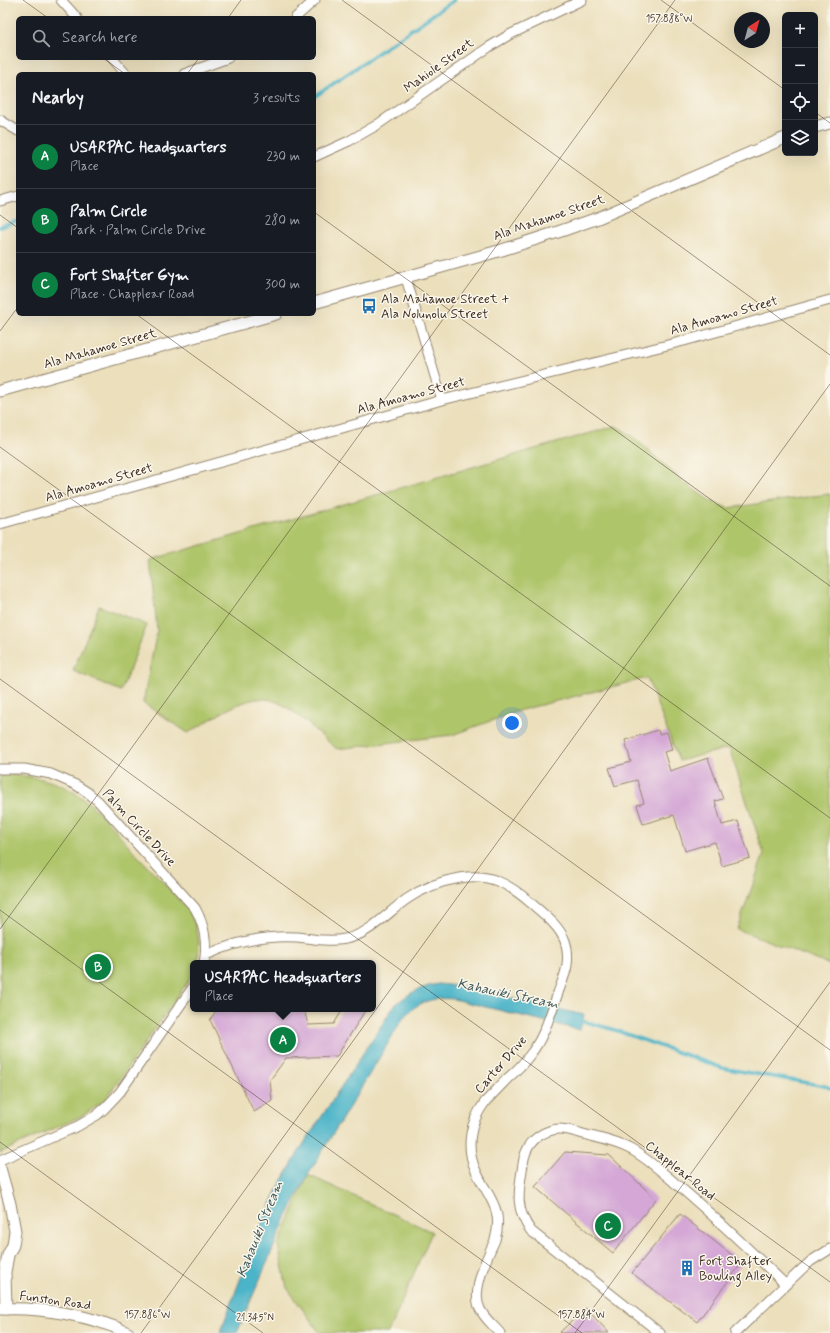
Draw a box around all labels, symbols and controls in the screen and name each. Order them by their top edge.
text: 157.888°W [646,12,692,26]
north arrow [734,12,770,48]
map controls [782,12,818,156]
button: + [782,12,818,48]
search box [16,16,316,60]
icon: search [30,27,52,49]
text: Search here [62,28,138,48]
street label: Mahiole Street [401,35,478,97]
button: − [782,48,818,84]
button: locate [782,84,818,120]
text: Nearby [32,87,84,109]
text: 3 results [253,90,300,107]
button: layers [782,120,818,156]
text: USARPAC Headquarters [70,138,226,158]
text: A [41,148,49,165]
text: 230 m [266,148,300,165]
text: Place [70,158,99,175]
street label: Ala Mahamoe Street [491,191,607,245]
text: Palm Circle [70,202,147,222]
text: B [41,212,49,229]
text: 280 m [265,212,300,229]
text: Park · Palm Circle Drive [70,222,206,239]
text: Fort Shafter Gym [70,266,189,286]
text: C [40,276,50,293]
text: 300 m [265,276,300,293]
text: Place · Chapplear Road [70,286,194,303]
place label: Ala Mahamoe Street + Ala Nolunolu Street [381,291,510,323]
street label: Ala Amoamo Street [668,293,780,339]
bus stop icon: Ala Mahamoe Street + Ala Nolunolu Street [360,297,378,315]
street label: Ala Mahamoe Street [42,325,159,373]
street label: Ala Amoamo Street [355,373,467,419]
street label: Ala Amoamo Street [43,460,155,506]
your location [502,713,522,733]
street label: Palm Circle Drive [99,786,179,870]
pin: B [85,952,111,982]
popup [190,960,376,1012]
text: USARPAC Headquarters [205,968,361,988]
water label: Kahauiki Stream [456,974,560,1014]
text: Place [205,988,233,1005]
pin: A [270,1025,296,1055]
street label: Carter Drive [471,1032,531,1098]
street label: Chapplear Road [641,1137,719,1205]
water label: Kahauiki Stream [232,1178,288,1280]
pin: C [595,1211,621,1241]
place label: Fort Shafter Bowling Alley [699,1253,773,1287]
building icon: Fort Shafter Bowling Alley [678,1259,696,1277]
street label: Funston Road [18,1288,92,1314]
text: 157.886°W [124,1308,170,1322]
text: 157.884°W [557,1308,605,1322]
text: 21.345°N [236,1311,274,1325]

